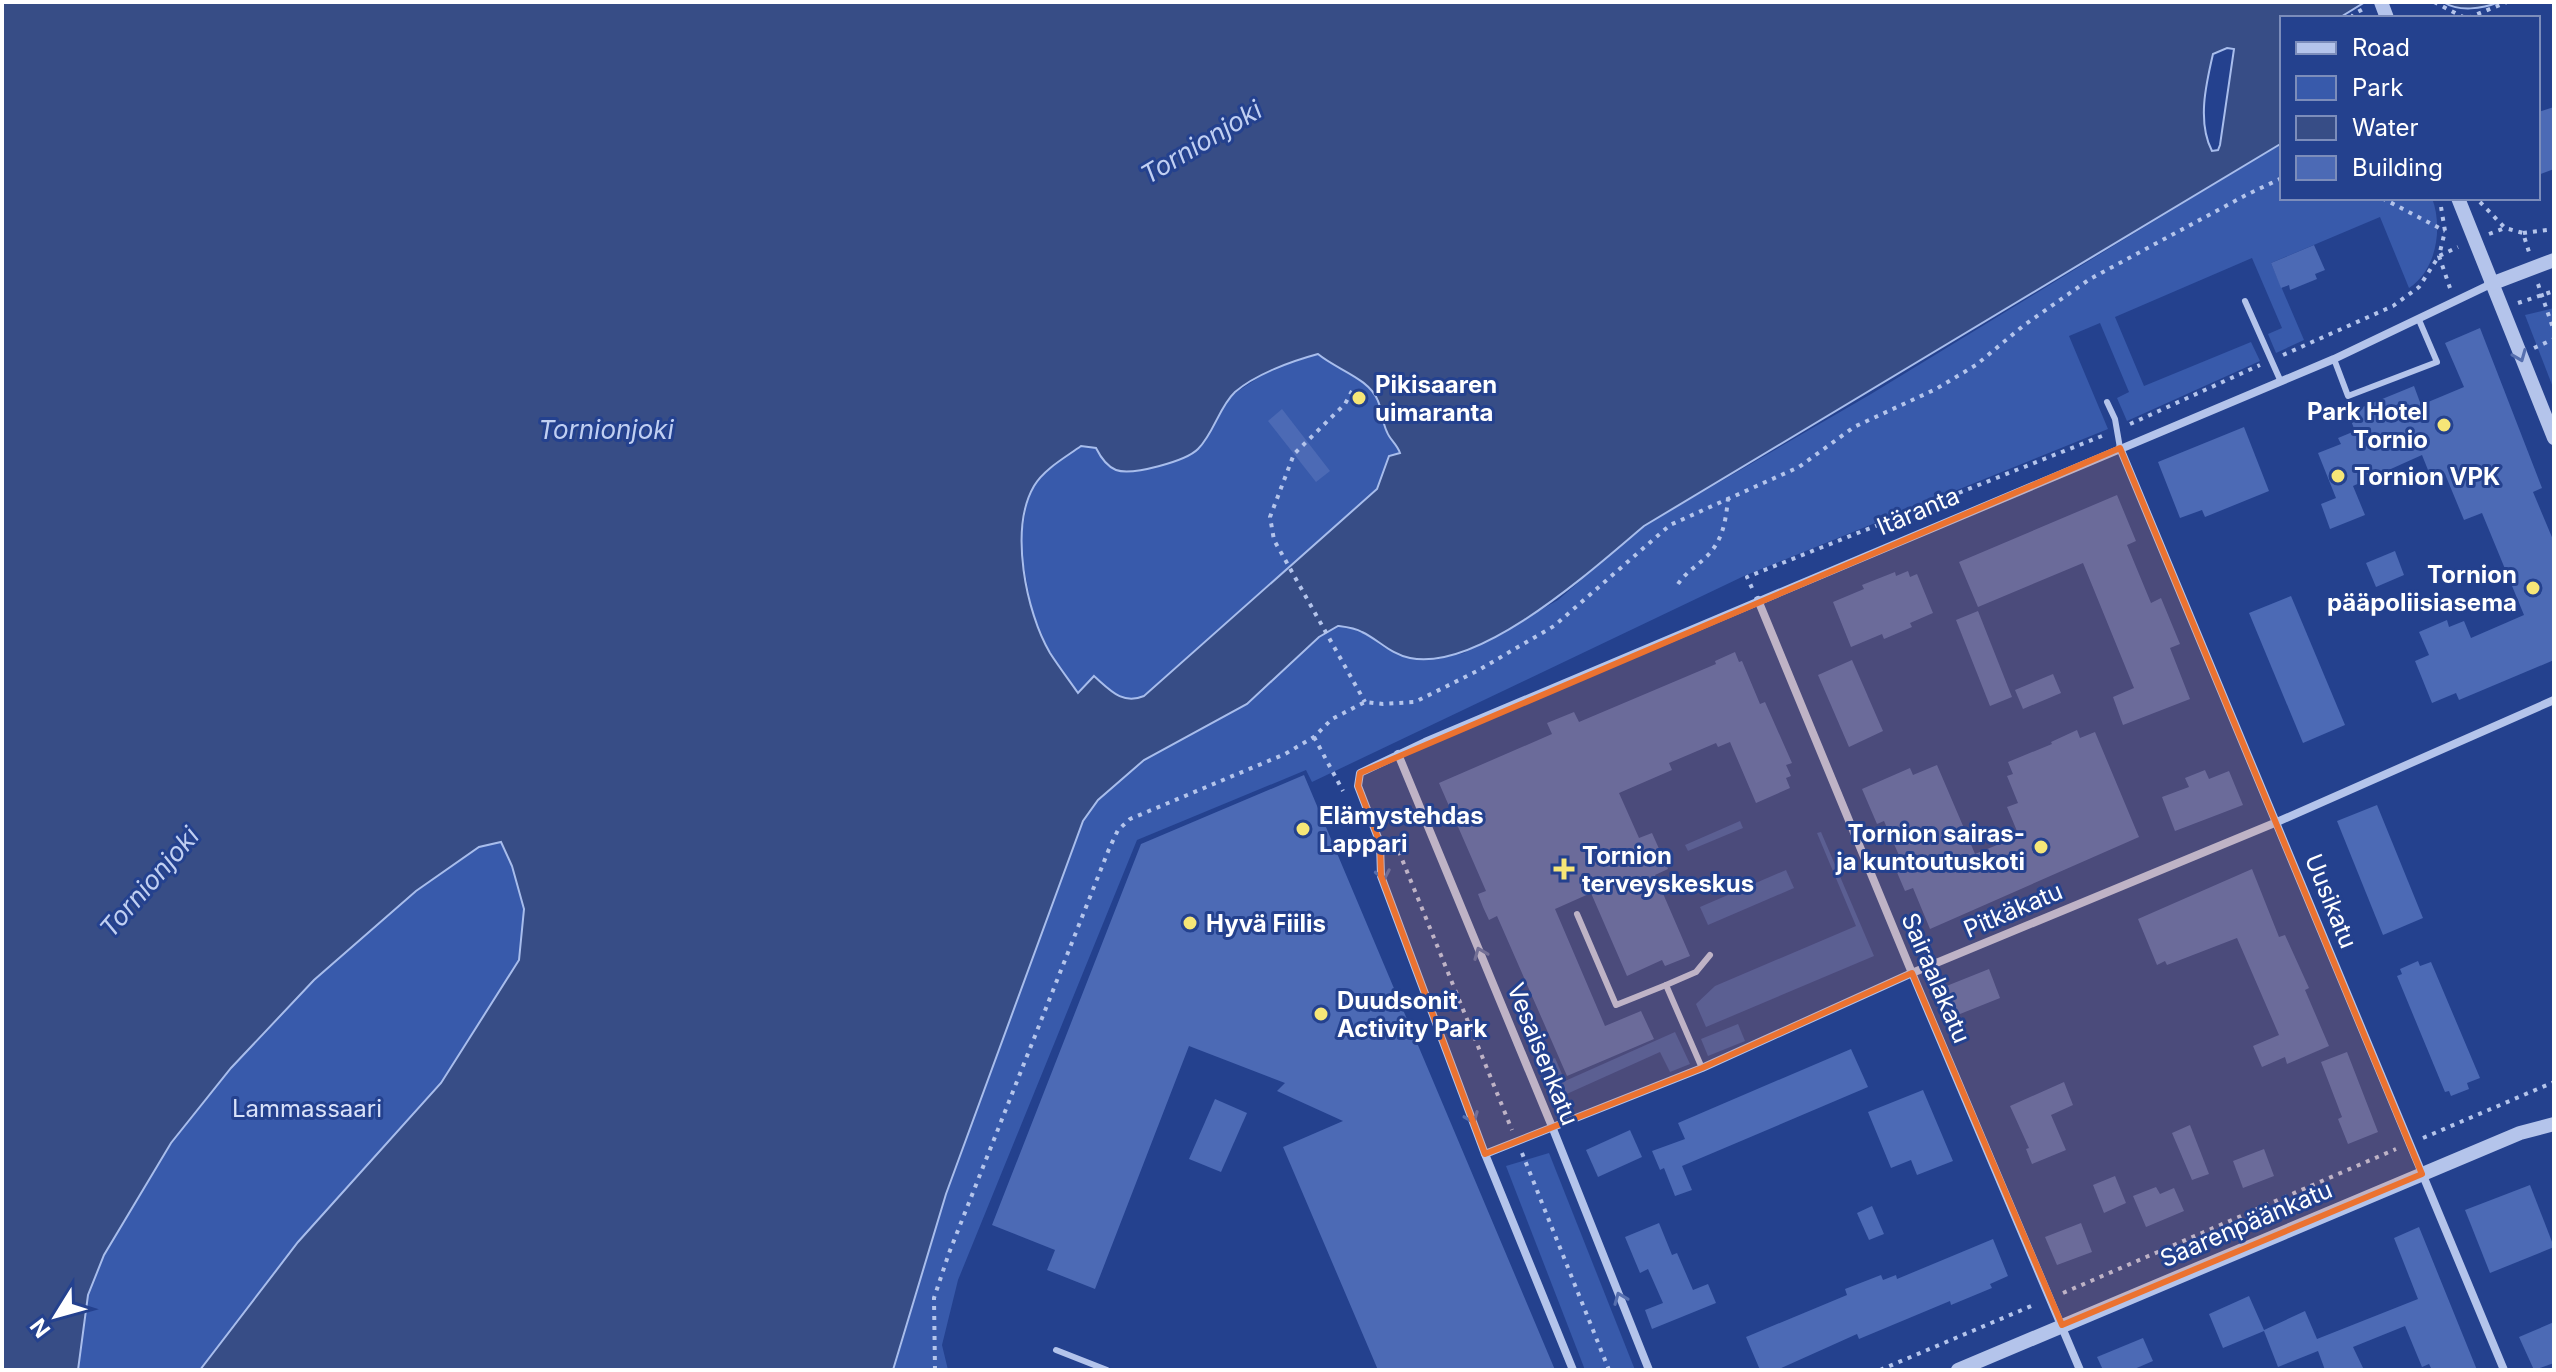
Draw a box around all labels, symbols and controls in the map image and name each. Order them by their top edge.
legend [2280,16,2540,200]
text: Road [2352,33,2410,62]
text: Park [2352,73,2403,102]
water label: Tornionjoki [1135,93,1268,190]
text: Water [2352,113,2419,142]
text: Building [2352,153,2443,182]
one-way arrow [2511,348,2527,362]
place label: Pikisaaren uimaranta [1375,370,1497,427]
marker: Pikisaaren uimaranta [1350,389,1368,407]
place label: Park Hotel Tornio [2307,397,2428,454]
water label: Tornionjoki [538,414,675,445]
marker: Park Hotel Tornio [2435,416,2453,434]
place label: Tornion VPK [2354,462,2500,491]
marker: Tornion VPK [2329,467,2347,485]
street label: Itäranta [1873,481,1963,541]
place label: Tornion pääpoliisiasema [2327,560,2517,617]
marker: Tornion pääpoliisiasema [2524,579,2542,597]
place label: Elämystehdas Lappari [1319,801,1484,858]
place label: Tornion sairas- ja kuntoutuskoti [1835,819,2025,876]
water label: Tornionjoki [93,820,206,943]
marker: Elämystehdas Lappari [1294,820,1312,838]
marker: Tornion sairas- ja kuntoutuskoti [2032,838,2050,856]
place label: Tornion terveyskeskus [1582,841,1754,898]
street label: Uusikatu [2299,850,2363,952]
marker: Tornion terveyskeskus [1553,858,1575,880]
one-way arrow [1373,868,1390,881]
street label: Pitkäkatu [1959,876,2067,944]
place label: Hyvä Fiilis [1206,909,1326,938]
street label: Sairaalakatu [1896,909,1976,1047]
marker: Hyvä Fiilis [1181,914,1199,932]
one-way arrow [1474,947,1490,961]
street label: Vesaisenkatu [1501,979,1585,1129]
place label: Duudsonit Activity Park [1337,986,1487,1043]
marker: Duudsonit Activity Park [1312,1005,1330,1023]
park label: Lammassaari [232,1094,382,1123]
one-way arrow [1462,1110,1479,1124]
street label: Saarenpäänkatu [2156,1175,2336,1273]
north arrow [16,1276,96,1356]
one-way arrow [1613,1291,1630,1305]
text: N [25,1314,55,1343]

